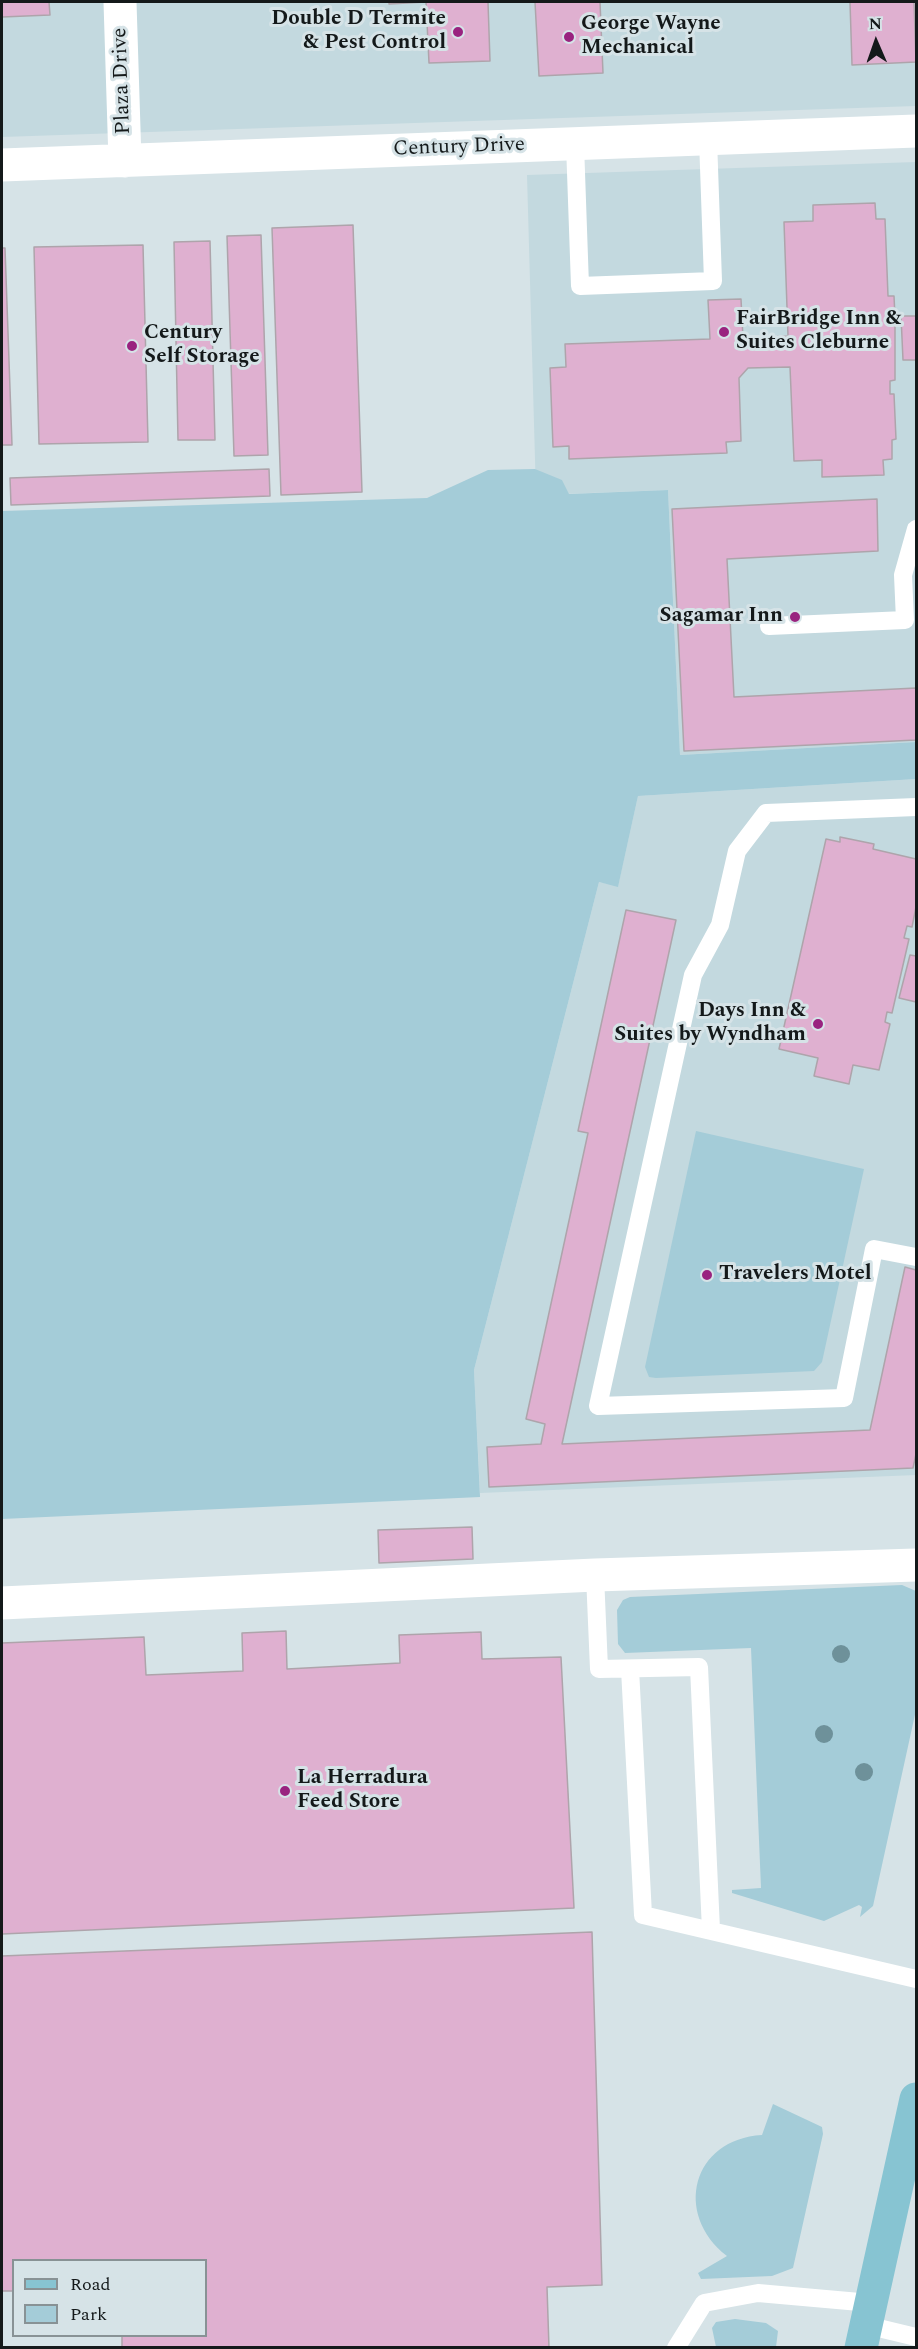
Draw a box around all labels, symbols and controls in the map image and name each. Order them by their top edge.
place label: Double D Termite & Pest Control [271,7,446,57]
place label: George Wayne Mechanical [581,12,721,62]
north arrow [846,12,906,72]
text: N [868,12,882,36]
marker: Double D Termite & Pest Control [451,25,465,39]
street label: Plaza Drive [109,27,137,135]
marker: George Wayne Mechanical [562,30,576,44]
street label: Century Drive [393,133,525,163]
place label: FairBridge Inn & Suites Cleburne [736,307,902,357]
place label: Century Self Storage [144,321,260,371]
marker: FairBridge Inn & Suites Cleburne [717,325,731,339]
marker: Century Self Storage [125,339,139,353]
place label: Sagamar Inn [659,604,783,630]
marker: Sagamar Inn [788,610,802,624]
place label: Days Inn & Suites by Wyndham [614,999,806,1049]
marker: Days Inn & Suites by Wyndham [811,1017,825,1031]
place label: Travelers Motel [719,1262,872,1288]
marker: Travelers Motel [700,1268,714,1282]
place label: La Herradura Feed Store [297,1766,428,1816]
marker: La Herradura Feed Store [278,1784,292,1798]
legend [12,2259,207,2337]
text: Road [70,2271,111,2298]
text: Park [70,2301,107,2328]

